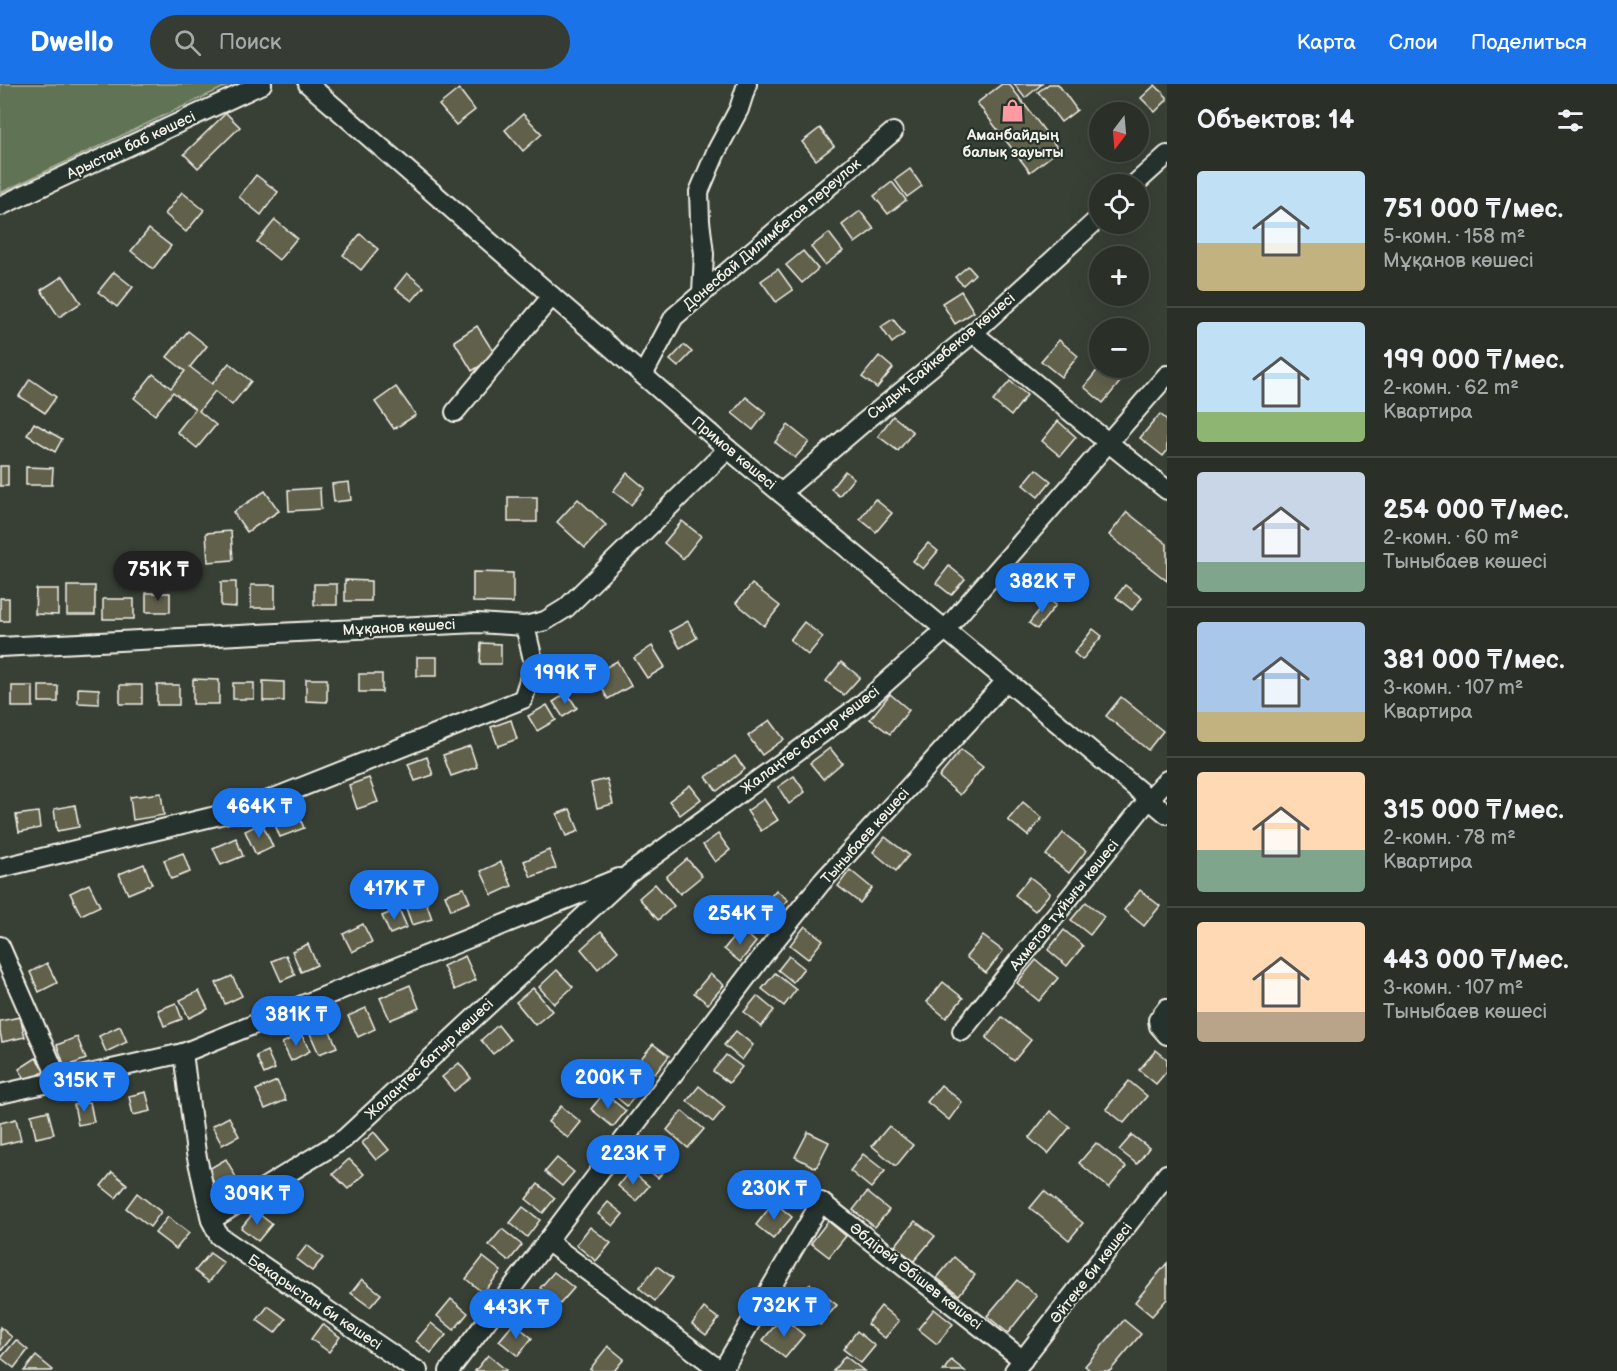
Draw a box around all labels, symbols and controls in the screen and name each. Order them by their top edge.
search box [150,15,570,69]
text: Dwello [30,26,114,59]
icon: search [171,26,204,59]
text: Поиск [219,29,281,56]
text: Карта [1297,30,1356,55]
text: Слои [1389,30,1438,55]
text: Поделиться [1471,30,1587,55]
shop icon: Аманбайдың балық зауыты [1000,98,1026,124]
north arrow [1089,102,1149,162]
map controls [1089,102,1149,378]
icon: filters [1554,104,1587,137]
text: Объектов: 14 [1197,105,1354,136]
street label: Арыстан баб көшесі [63,107,199,184]
place label: Аманбайдың балық зауыты [962,126,1064,162]
street label: Донесбай Дилимбетов переулок [680,154,865,314]
button: locate [1089,174,1149,234]
text: 751 000 ₸/мес. [1383,194,1563,225]
icon: home [1245,195,1317,267]
text: 5-комн. · 158 m² [1383,225,1525,249]
button: + [1089,246,1149,306]
text: Мұқанов көшесі [1383,249,1534,273]
street label: Сыдық Байкөбеков көшесі [863,289,1019,424]
button: − [1089,318,1149,378]
text: 199 000 ₸/мес. [1383,345,1564,376]
icon: home [1245,346,1317,418]
text: 2-комн. · 62 m² [1383,376,1519,400]
text: Квартира [1383,400,1473,424]
street label: Примов көшесі [687,412,780,494]
text: 254 000 ₸/мес. [1383,495,1569,526]
icon: home [1245,496,1317,568]
text: 2-комн. · 60 m² [1383,526,1519,550]
text: Тыныбаев көшесі [1383,550,1547,574]
pin: 751K ₸ [109,551,207,602]
text: 751K ₸ [128,558,188,582]
pin: 382K ₸ [993,563,1091,614]
text: 382K ₸ [1009,570,1075,594]
street label: Мұқанов көшесі [342,615,456,640]
text: 381 000 ₸/мес. [1383,645,1565,676]
icon: home [1245,646,1317,718]
pin: 199K ₸ [516,654,614,705]
text: 199K ₸ [534,661,596,685]
text: 3-комн. · 107 m² [1383,676,1524,700]
street label: Жалаңтөс батыр көшесі [737,682,883,799]
text: Квартира [1383,700,1473,724]
street label: Тыныбаев көшесі [817,784,914,888]
pin: 464K ₸ [210,788,308,839]
text: 464K ₸ [226,795,292,819]
text: 315 000 ₸/мес. [1383,795,1564,826]
icon: home [1245,796,1317,868]
text: 2-комн. · 78 m² [1383,826,1516,850]
street label: Ахметов тұйығы көшесі [1005,836,1123,976]
text: Квартира [1383,850,1473,874]
pin: 417K ₸ [345,870,443,921]
text: 417K ₸ [364,877,424,901]
pin: 254K ₸ [691,895,789,946]
text: 254K ₸ [707,902,773,926]
text: 443 000 ₸/мес. [1383,945,1569,976]
icon: home [1245,946,1317,1018]
text: 3-комн. · 107 m² [1383,976,1524,1000]
street label: Жалаңтөс батыр көшесі [361,995,498,1124]
pin: 381K ₸ [247,996,345,1047]
text: Тыныбаев көшесі [1383,1000,1547,1024]
text: 381K ₸ [265,1003,327,1027]
pin: 200K ₸ [559,1059,657,1110]
pin: 315K ₸ [35,1062,133,1113]
text: 200K ₸ [575,1066,641,1090]
text: 315K ₸ [53,1069,115,1093]
pin: 223K ₸ [584,1135,682,1186]
text: 223K ₸ [600,1142,666,1166]
pin: 230K ₸ [725,1170,823,1221]
pin: 309K ₸ [208,1175,306,1226]
text: 230K ₸ [741,1177,807,1201]
text: 309K ₸ [224,1182,290,1206]
street label: Әбдірей Әбішев көшесі [845,1219,986,1334]
street label: Әйтеке би көшесі [1046,1219,1137,1328]
street label: Бекарыстан би көшесі [244,1250,385,1354]
pin: 732K ₸ [735,1287,833,1338]
pin: 443K ₸ [467,1289,565,1340]
text: 732K ₸ [752,1294,816,1318]
text: 443K ₸ [483,1296,549,1320]

